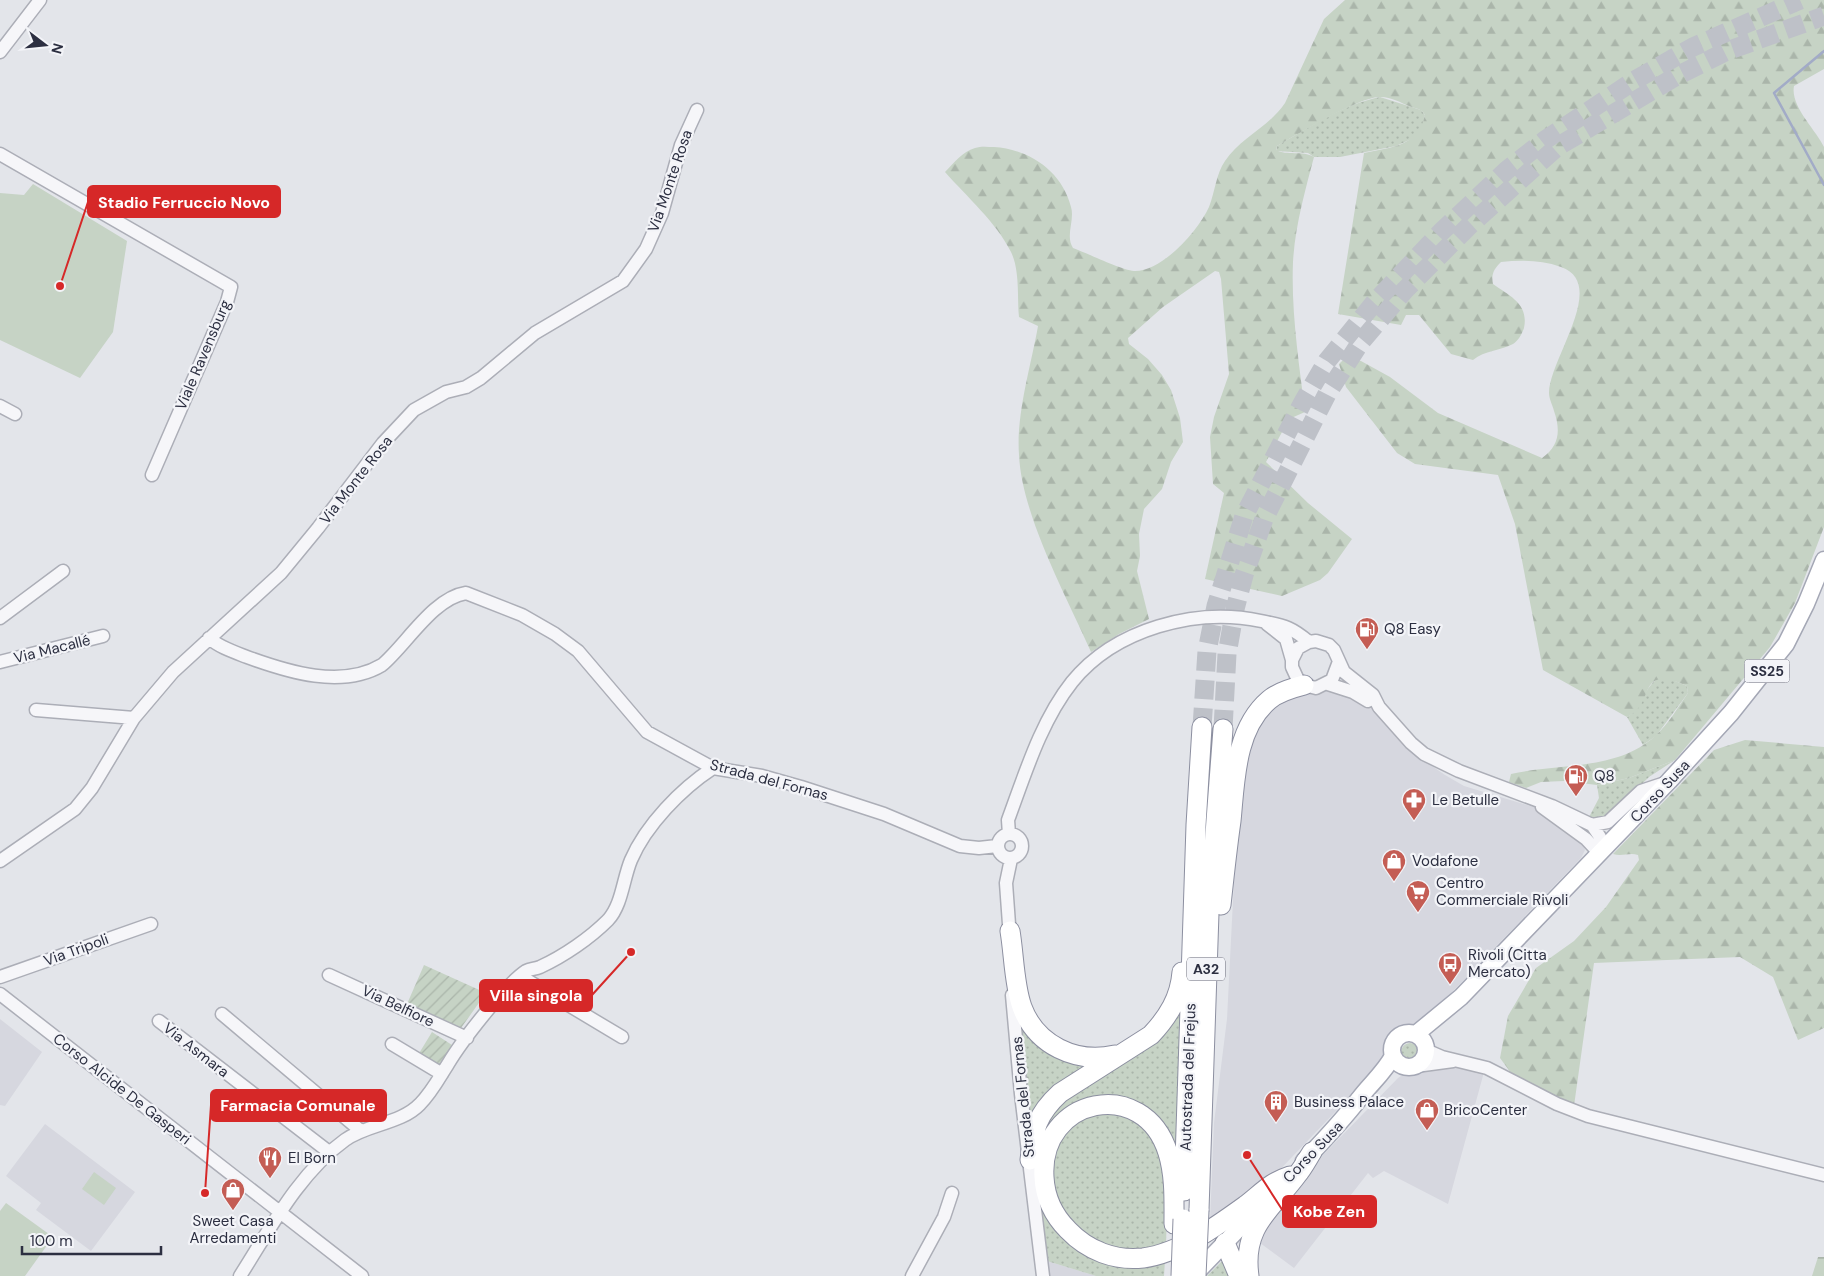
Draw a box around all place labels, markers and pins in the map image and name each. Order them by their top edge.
callout: Stadio Ferruccio Novo [88,186,280,217]
fuel station icon: Q8 Easy [1354,616,1380,650]
place label: Q8 Easy [1384,619,1442,639]
fuel station icon: Q8 [1563,763,1589,797]
place label: Q8 [1594,766,1615,786]
pharmacy icon: Le Betulle [1401,787,1427,821]
place label: Le Betulle [1432,790,1499,810]
shop icon: Vodafone [1381,848,1407,882]
place label: Vodafone [1412,851,1478,871]
place label: Centro Commerciale Rivoli [1436,873,1568,910]
supermarket icon: Centro Commerciale Rivoli [1405,879,1431,913]
place label: Rivoli (Citta Mercato) [1468,945,1547,982]
bus stop icon: Rivoli (Citta Mercato) [1437,951,1463,985]
callout: Villa singola [480,980,592,1011]
building icon: Business Palace [1263,1089,1289,1123]
callout: Farmacia Comunale [211,1090,386,1121]
place label: Business Palace [1294,1092,1404,1112]
shop icon: BricoCenter [1414,1097,1440,1131]
place label: BricoCenter [1444,1100,1528,1120]
restaurant icon: El Born [257,1145,283,1179]
place label: El Born [288,1148,336,1168]
shop icon: Sweet Casa Arredamenti [220,1177,246,1211]
callout: Kobe Zen [1283,1196,1376,1227]
place label: Sweet Casa Arredamenti [190,1211,276,1248]

